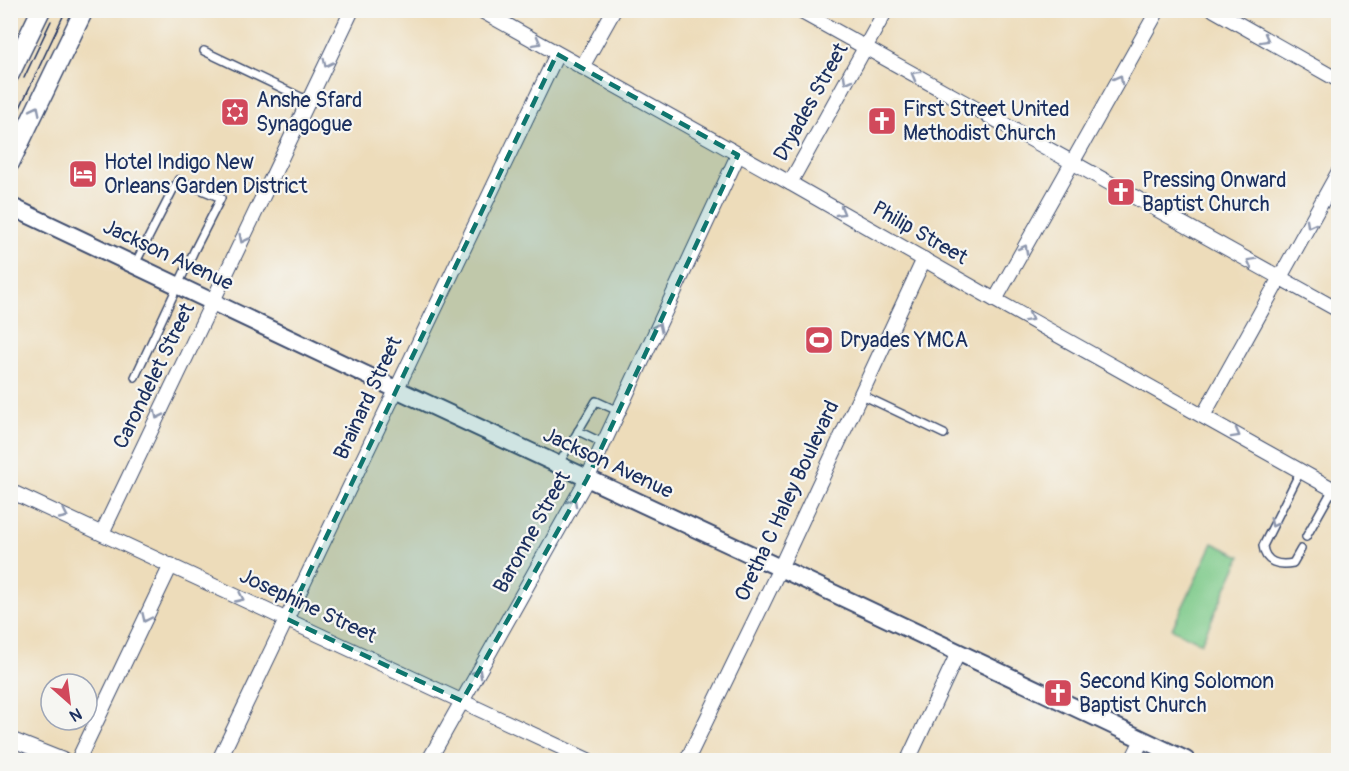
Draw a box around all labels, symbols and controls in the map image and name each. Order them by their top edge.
one-way arrow [1259,32,1270,43]
one-way arrow [531,35,541,46]
street label: Dryades Street [767,38,855,166]
one-way arrow [322,57,334,68]
one-way arrow [911,71,921,82]
one-way arrow [843,74,854,84]
one-way arrow [1112,75,1124,85]
place label: Anshe Sfard Synagogue [256,87,362,138]
synagogue icon: Anshe Sfard Synagogue [219,96,251,128]
place label: First Street United Methodist Church [903,96,1069,147]
church icon: First Street United Methodist Church [866,105,898,137]
one-way arrow [28,106,40,117]
place label: Hotel Indigo New Orleans Garden District [104,149,308,200]
hotel icon: Hotel Indigo New Orleans Garden District [67,158,99,190]
place label: Pressing Onward Baptist Church [1142,167,1286,218]
church icon: Pressing Onward Baptist Church [1105,176,1137,208]
street label: Philip Street [868,195,973,271]
one-way arrow [835,205,845,216]
street label: Jackson Avenue [99,213,238,297]
one-way arrow [1306,218,1317,228]
one-way arrow [238,233,250,244]
one-way arrow [1017,245,1028,255]
one-way arrow [1246,258,1257,269]
street label: Carondelet Street [107,298,201,453]
one-way arrow [1022,311,1033,322]
one-way arrow [650,322,662,333]
sports icon: Dryades YMCA [803,324,835,356]
place label: Dryades YMCA [840,327,968,354]
street label: Brainard Street [328,331,409,464]
street label: Oretha C Haley Boulevard [729,396,845,606]
one-way arrow [154,409,166,420]
street label: Jackson Avenue [539,421,678,505]
one-way arrow [1229,427,1240,438]
street label: Baronne Street [487,466,577,598]
one-way arrow [566,498,577,509]
one-way arrow [57,508,68,520]
one-way arrow [1270,516,1282,527]
street label: Josephine Street [235,562,381,650]
one-way arrow [234,590,245,602]
one-way arrow [141,612,153,623]
one-way arrow [471,668,482,679]
place label: Second King Solomon Baptist Church [1079,668,1274,719]
north arrow [39,672,99,732]
church icon: Second King Solomon Baptist Church [1042,677,1074,709]
text: N [66,703,85,726]

